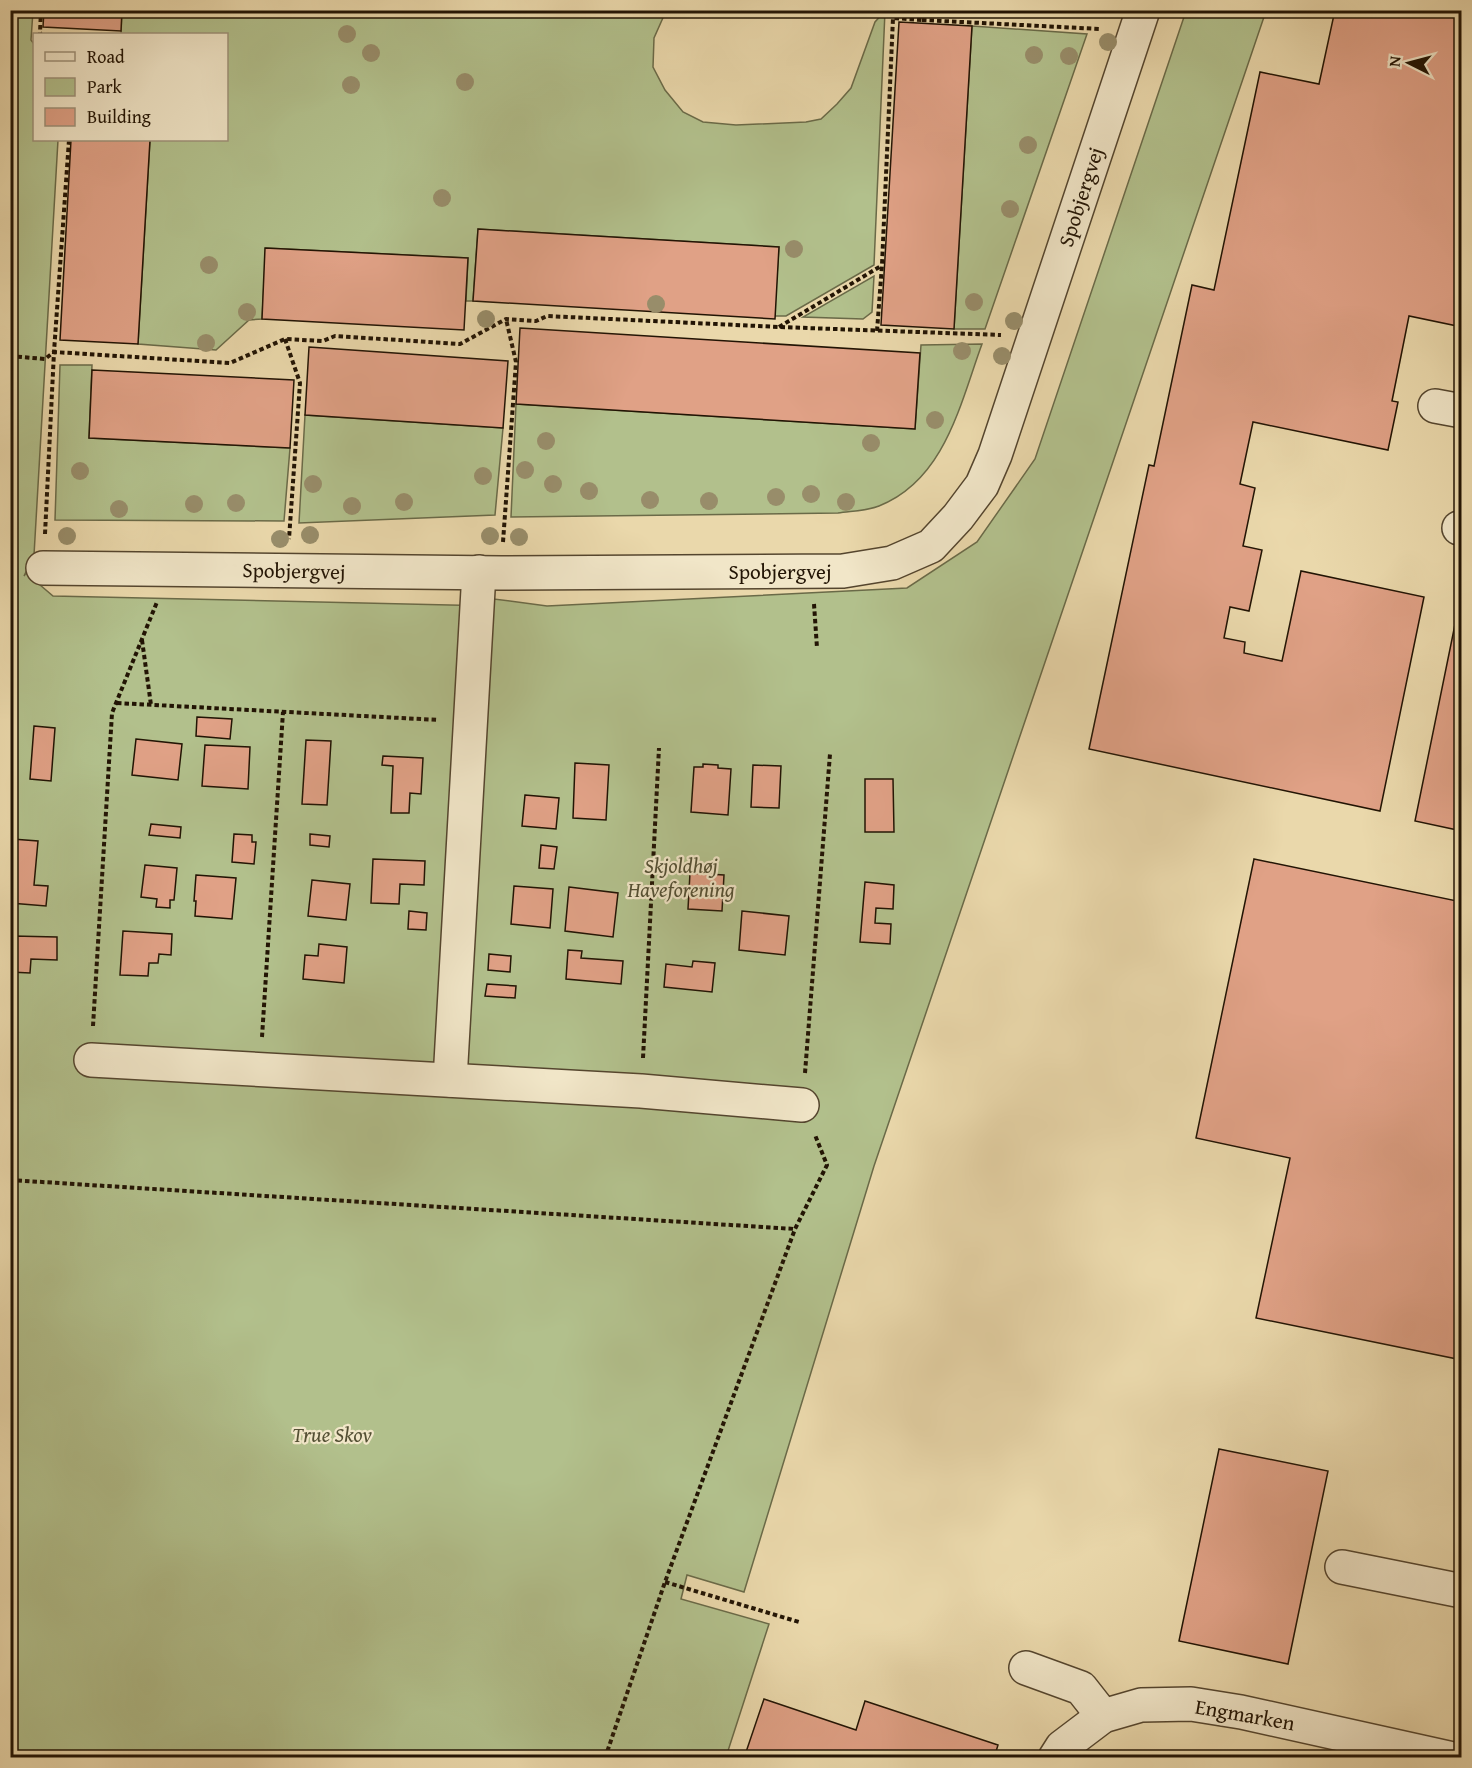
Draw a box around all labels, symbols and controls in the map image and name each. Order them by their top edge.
legend [33,33,228,141]
north arrow [1379,33,1439,93]
text: Road [87,43,125,70]
text: N [1382,55,1407,68]
text: Park [87,73,123,100]
text: Building [87,103,151,130]
street label: Spobjergvej [1050,143,1111,251]
street label: Spobjergvej [242,554,346,587]
street label: Spobjergvej [728,556,832,587]
park label: Skjoldhøj Haveforening [626,850,735,905]
park label: True Skov [292,1419,372,1450]
street label: Engmarken [1193,1691,1297,1739]

